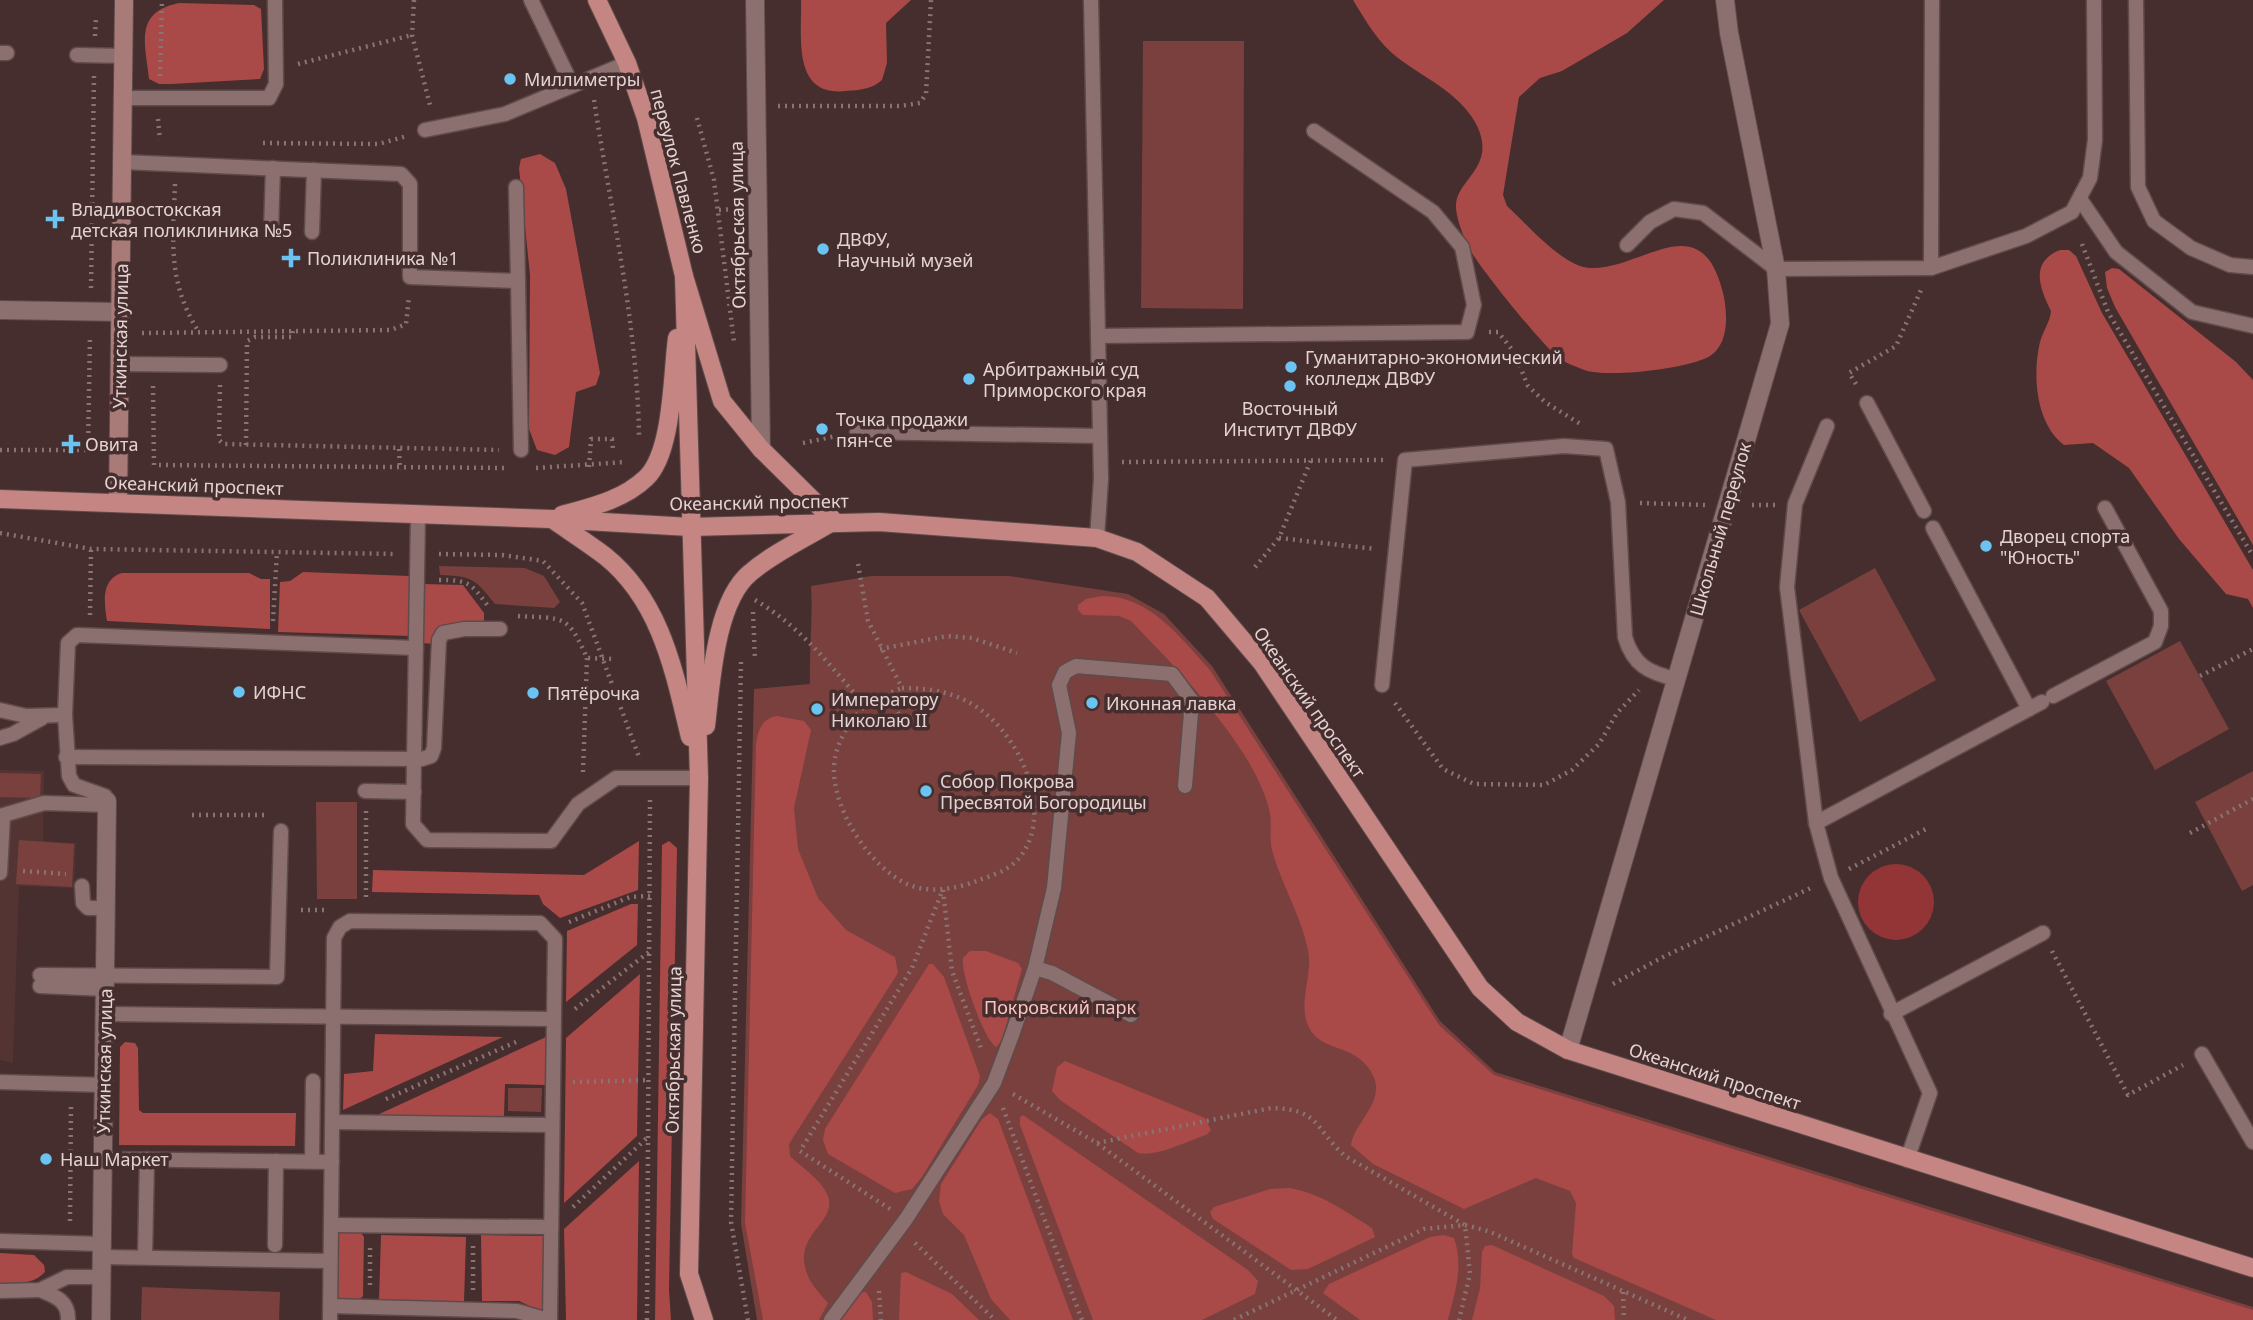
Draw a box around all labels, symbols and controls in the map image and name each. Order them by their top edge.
place label: Миллиметры [524,67,640,91]
marker: Миллиметры [502,71,518,87]
street label: переулок Павленко [645,86,713,256]
street label: Октябрьская улица [724,141,750,309]
place label: Владивостокская детская поликлиника №5 [71,197,292,242]
marker: Владивостокская детская поликлиника №5 [45,209,65,229]
place label: ДВФУ, Научный музей [837,227,973,272]
marker: ДВФУ, Научный музей [815,241,831,257]
place label: Поликлиника №1 [307,246,459,270]
marker: Поликлиника №1 [281,248,301,268]
street label: Уткинская улица [107,263,133,409]
place label: Гуманитарно-экономический колледж ДВФУ [1305,345,1563,390]
place label: Арбитражный суд Приморского края [983,357,1147,402]
marker: Гуманитарно-экономический колледж ДВФУ [1283,359,1299,375]
marker: Арбитражный суд Приморского края [961,371,977,387]
marker: Восточный Институт ДВФУ [1282,378,1298,394]
place label: Восточный Институт ДВФУ [1223,396,1358,441]
place label: Точка продажи пян-се [836,407,968,452]
marker: Точка продажи пян-се [814,421,830,437]
place label: Овита [85,432,138,456]
marker: Овита [63,436,79,452]
street label: Школьный переулок [1684,439,1756,619]
street label: Океанский проспект [104,470,285,500]
street label: Океанский проспект [669,488,850,516]
place label: Дворец спорта "Юность" [2000,524,2130,569]
marker: Дворец спорта "Юность" [1978,538,1994,554]
street label: Океанский проспект [1249,622,1372,783]
place label: ИФНС [253,680,306,704]
place label: Пятёрочка [547,681,640,705]
marker: ИФНС [231,684,247,700]
marker: Пятёрочка [525,685,541,701]
place label: Императору Николаю II [831,687,939,732]
place label: Иконная лавка [1106,691,1237,715]
marker: Иконная лавка [1084,695,1100,711]
marker: Императору Николаю II [809,701,825,717]
place label: Собор Покрова Пресвятой Богородицы [940,769,1147,814]
marker: Собор Покрова Пресвятой Богородицы [918,783,934,799]
street label: Октябрьская улица [660,966,686,1134]
street label: Уткинская улица [91,988,117,1134]
park label: Покровский парк [984,995,1136,1019]
street label: Океанский проспект [1626,1037,1805,1115]
place label: Наш Маркет [60,1147,169,1171]
marker: Наш Маркет [38,1151,54,1167]

